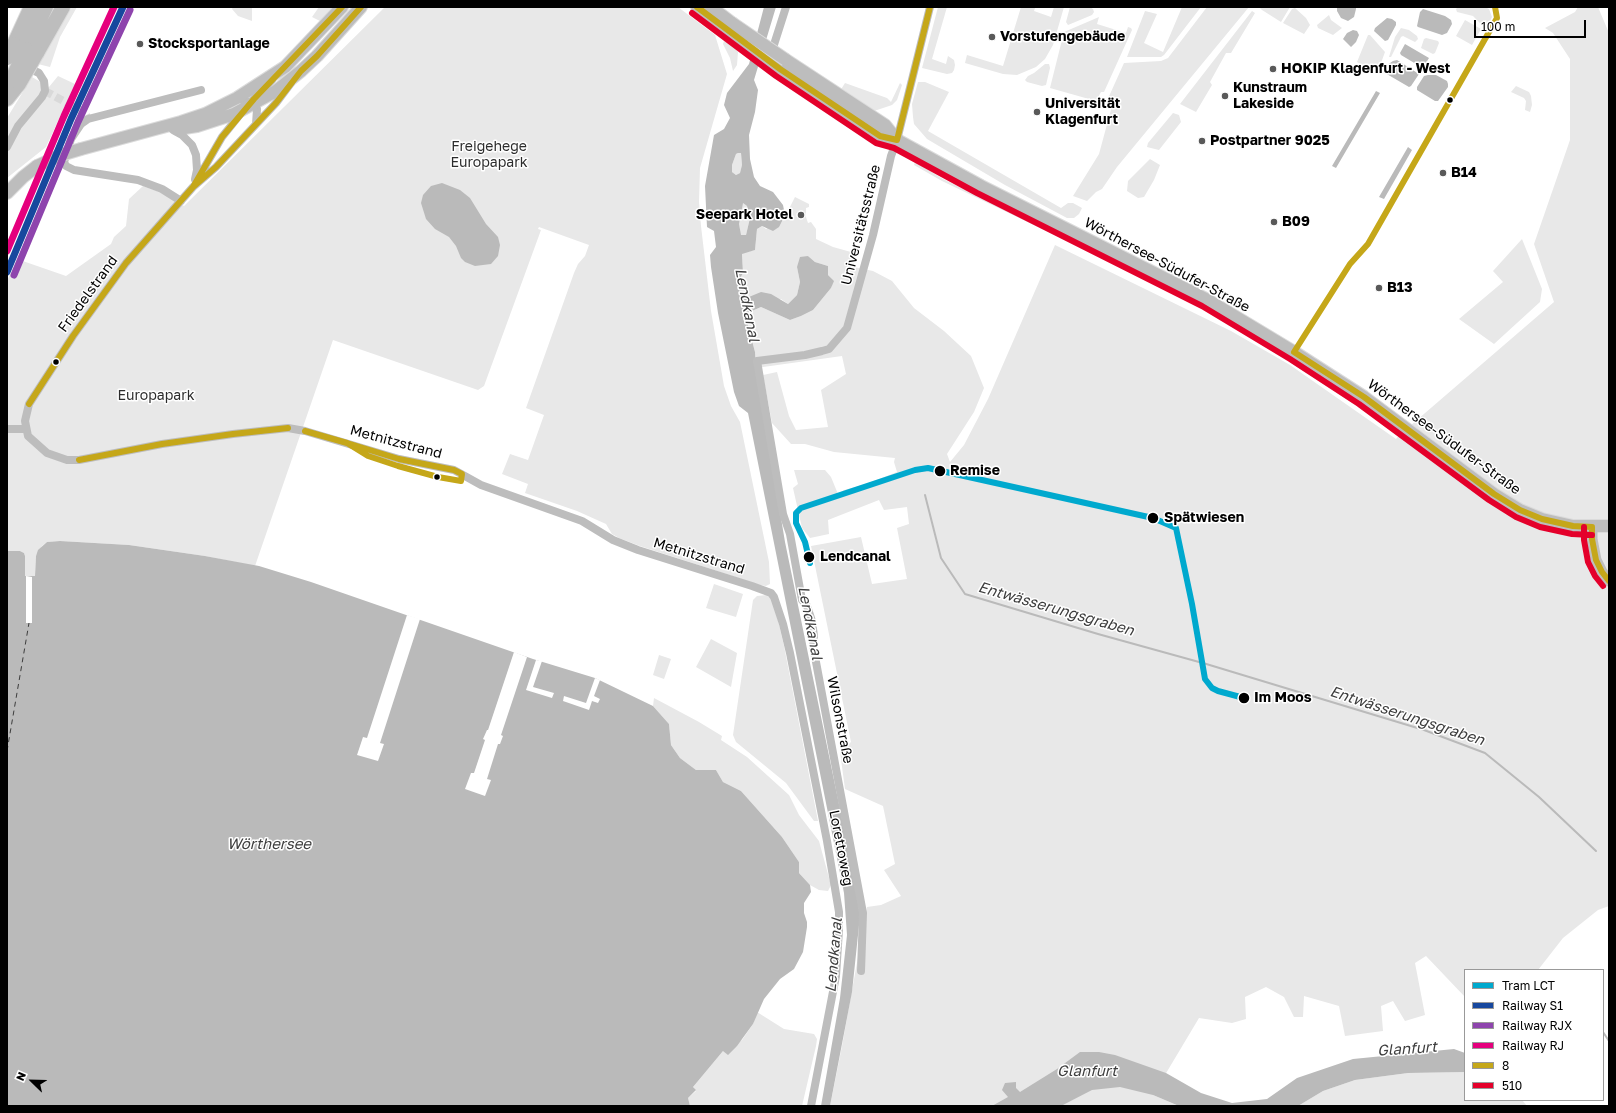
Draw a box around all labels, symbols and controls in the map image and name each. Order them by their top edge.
scale bar [1476,12,1588,38]
text: 100 m [1481,19,1515,34]
place label: Vorstufengebäude [1000,29,1125,45]
marker: Vorstufengebäude [987,32,997,42]
place label: Stocksportanlage [148,36,270,52]
marker: Stocksportanlage [135,39,145,49]
place label: HOKIP Klagenfurt - West [1281,61,1450,77]
marker: HOKIP Klagenfurt - West [1268,64,1278,74]
place label: Kunstraum Lakeside [1233,80,1307,112]
marker: Kunstraum Lakeside [1220,91,1230,101]
unlabelled marker [1445,95,1455,105]
place label: Universität Klagenfurt [1045,96,1120,128]
marker: Universität Klagenfurt [1032,107,1042,117]
place label: Postpartner 9025 [1210,133,1330,149]
marker: Postpartner 9025 [1197,136,1207,146]
park label: Freigehege Europapark [450,139,528,172]
street label: Universitätsstraße [838,163,884,287]
place label: B14 [1451,165,1477,181]
marker: B14 [1438,168,1448,178]
place label: Seepark Hotel [696,207,793,223]
marker: Seepark Hotel [796,210,806,220]
street label: Wörthersee-Südufer-Straße [1081,214,1253,316]
place label: B09 [1282,214,1310,230]
marker: B09 [1269,217,1279,227]
street label: Friedelstrand [55,253,121,335]
water label: Lendkanal [731,267,763,343]
place label: B13 [1387,280,1413,296]
marker: B13 [1374,283,1384,293]
unlabelled marker [51,357,61,367]
street label: Wörthersee-Südufer-Straße [1364,376,1524,498]
park label: Europapark [117,388,195,404]
street label: Metnitzstrand [348,422,444,462]
place label: Remise [950,463,1000,479]
marker: Remise [933,464,947,478]
unlabelled marker [432,472,442,482]
place label: Spätwiesen [1164,510,1244,526]
marker: Spätwiesen [1146,511,1160,525]
street label: Metnitzstrand [651,534,747,578]
place label: Lendcanal [820,549,891,565]
marker: Lendcanal [802,550,816,564]
water label: Entwässerungsgraben [976,578,1136,640]
water label: Lendkanal [794,585,826,661]
street label: Wilsonstraße [823,675,857,765]
water label: Entwässerungsgraben [1328,683,1486,749]
place label: Im Moos [1254,690,1312,706]
marker: Im Moos [1237,691,1251,705]
street label: Lorettoweg [825,809,857,887]
water label: Wörthersee [227,835,311,853]
water label: Lendkanal [822,917,846,993]
legend [1464,969,1604,1101]
text: Tram LCT [1502,978,1555,993]
text: Railway S1 [1502,998,1563,1013]
text: Railway RJX [1502,1018,1572,1033]
water label: Glanfurt [1377,1038,1437,1060]
text: Railway RJ [1502,1038,1564,1053]
text: 8 [1502,1058,1509,1073]
north arrow [12,1061,52,1101]
water label: Glanfurt [1057,1062,1117,1080]
text: N [13,1070,28,1083]
text: 510 [1502,1078,1522,1093]

